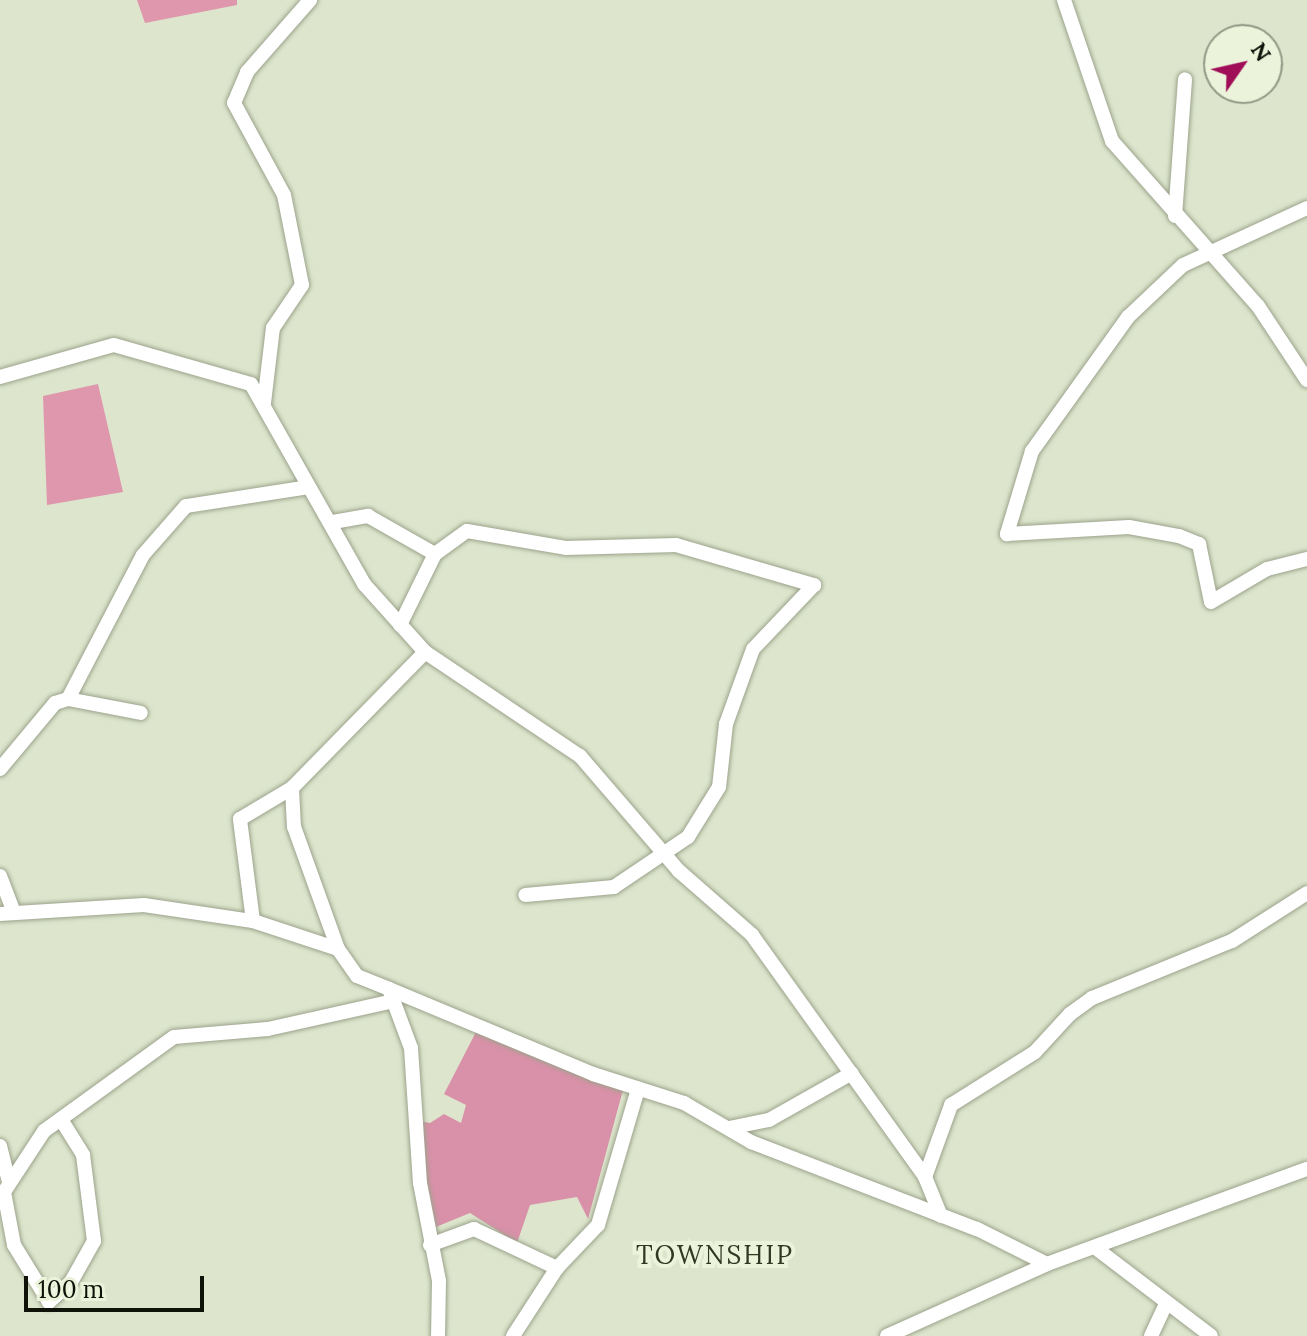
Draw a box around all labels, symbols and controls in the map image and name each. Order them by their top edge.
north arrow [1203,24,1283,104]
text: N [1245,37,1278,67]
district label: TOWNSHIP [636,1239,794,1271]
scale bar [28,1260,208,1310]
text: 100 m [38,1274,104,1305]

